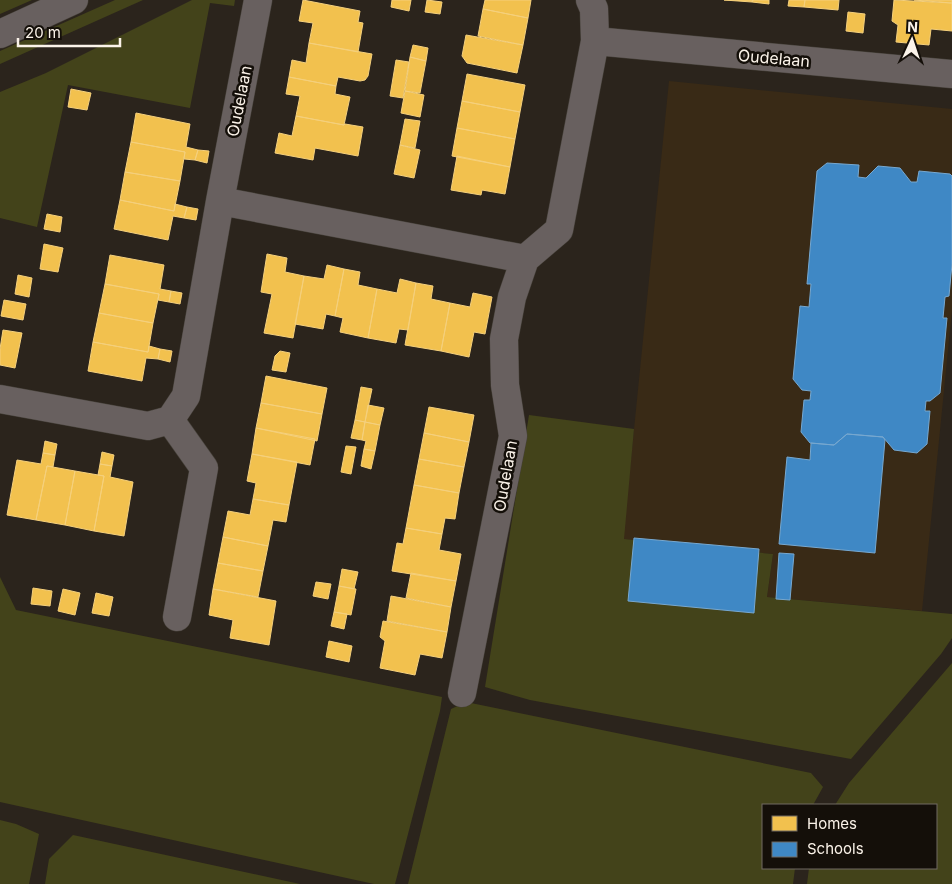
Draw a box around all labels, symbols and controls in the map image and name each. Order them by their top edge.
scale bar [18,15,120,47]
north arrow [887,15,937,65]
text: N [907,18,918,35]
text: 20 m [25,23,61,42]
street label: Oudelaan [737,45,811,71]
street label: Oudelaan [222,64,256,138]
street label: Oudelaan [489,439,521,513]
legend [762,804,937,869]
text: Homes [807,814,857,833]
text: Schools [807,839,864,858]

